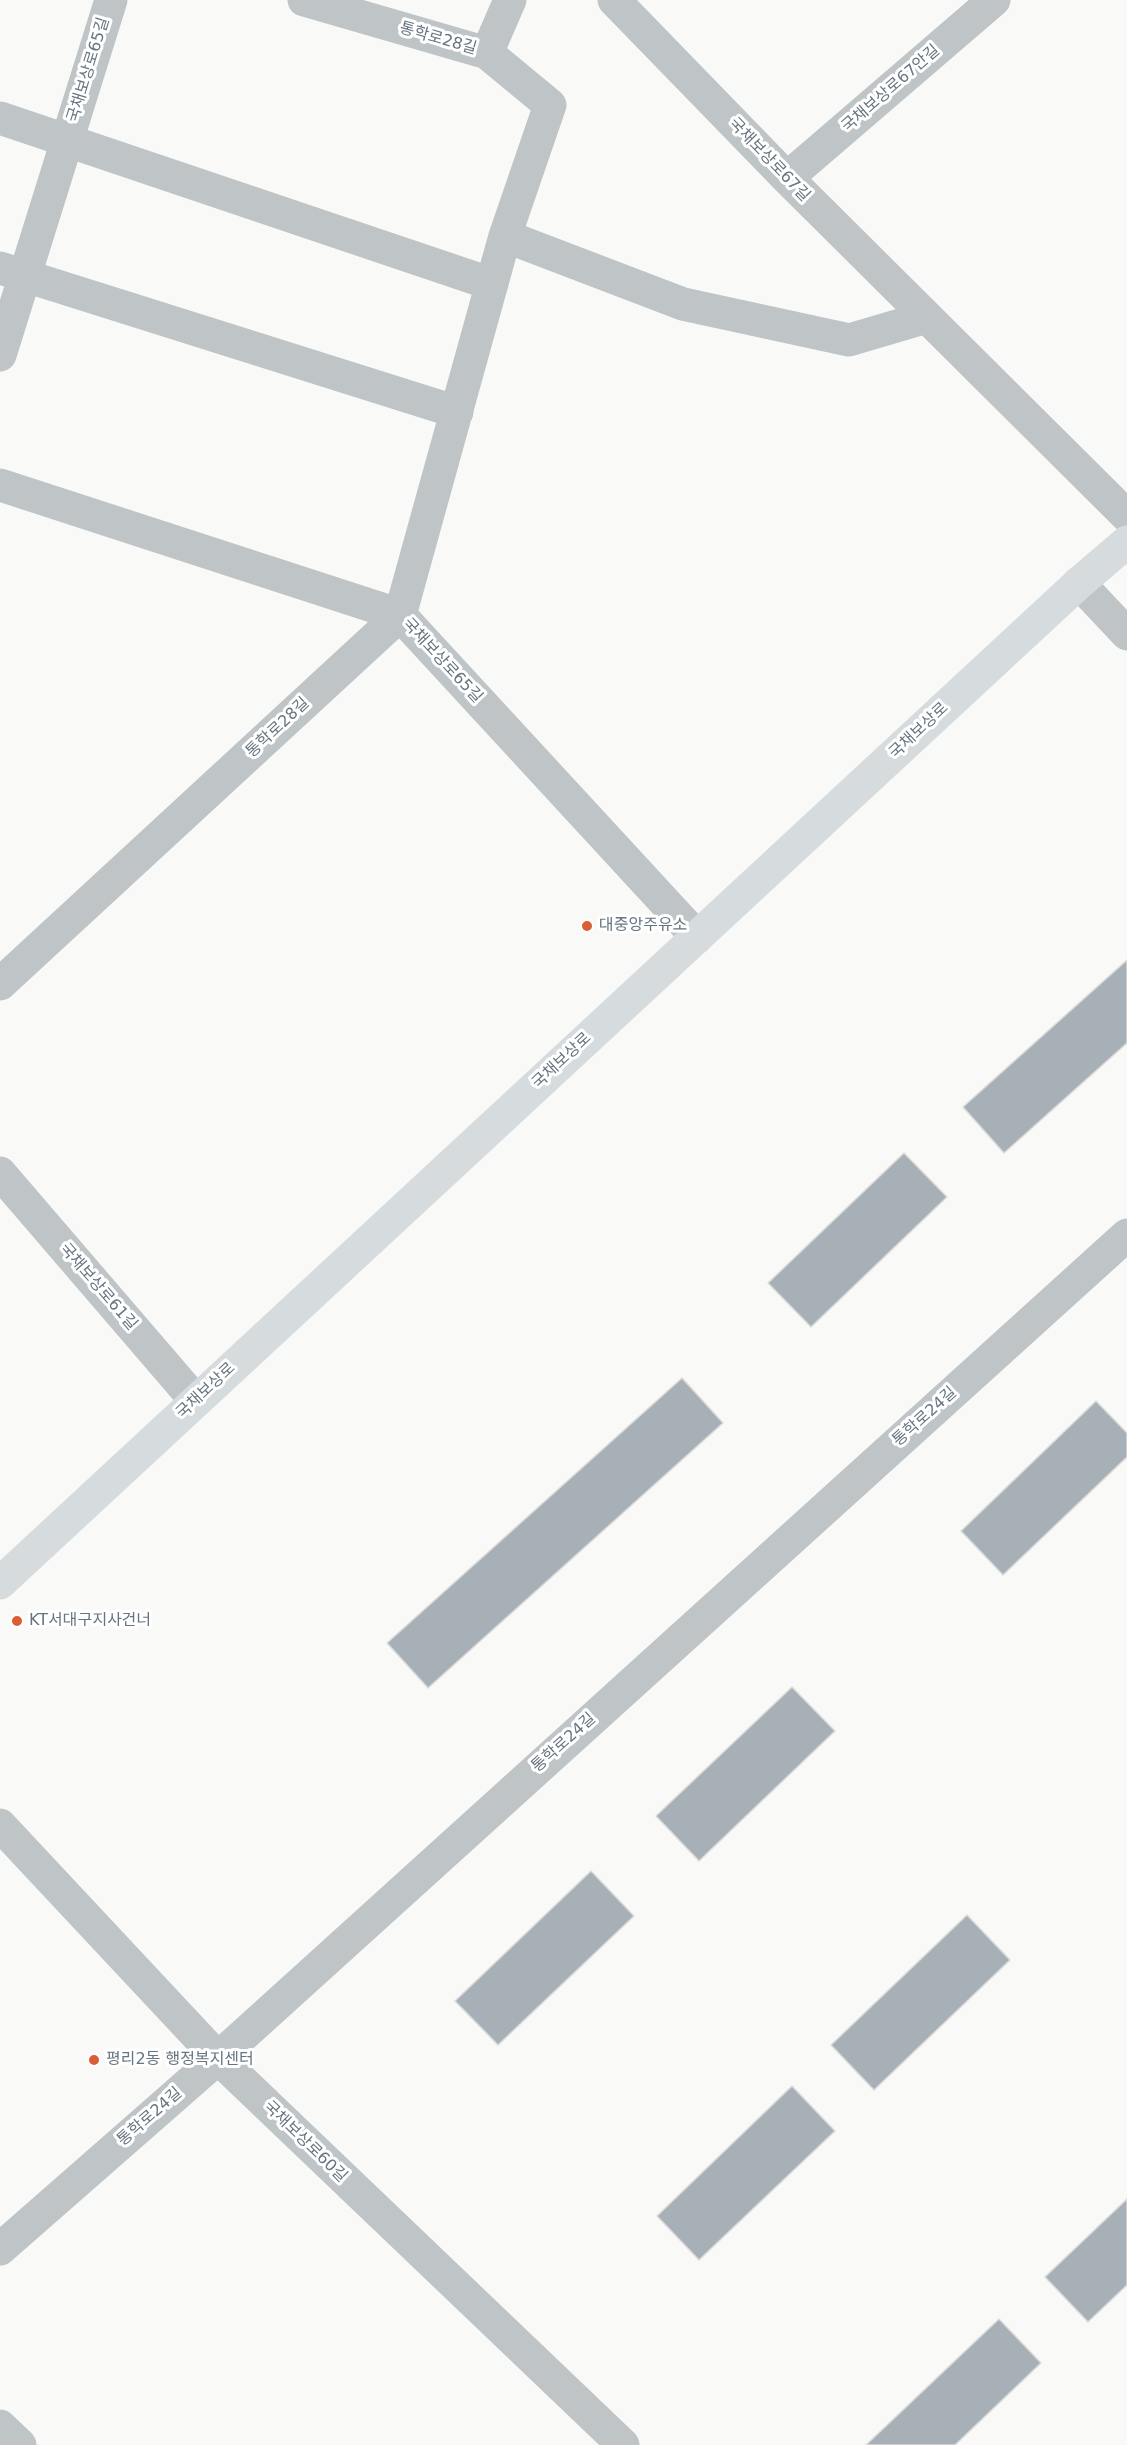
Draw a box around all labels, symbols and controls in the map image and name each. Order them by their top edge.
street label: 국채보상로65길 [64,15,114,125]
street label: 통학로28길 [397,19,479,59]
street label: 국채보상로67안길 [838,41,944,137]
street label: 국채보상로67길 [724,114,814,206]
street label: 국채보상로65길 [398,615,486,707]
street label: 통학로28길 [242,694,314,762]
street label: 국채보상로 [886,699,952,763]
place label: 대중앙주유소 [599,916,687,936]
marker: 대중앙주유소 [580,919,594,933]
street label: 국채보상로 [529,1029,595,1093]
street label: 국채보상로61길 [55,1240,141,1334]
street label: 국채보상로 [173,1359,239,1423]
street label: 통학로24길 [889,1383,961,1451]
place label: KT서대구지사건너 [29,1611,151,1631]
marker: KT서대구지사건너 [10,1614,24,1628]
street label: 통학로24길 [528,1709,600,1777]
place label: 평리2동 행정복지센터 [106,2050,254,2070]
marker: 평리2동 행정복지센터 [87,2053,101,2067]
street label: 통학로24길 [114,2084,186,2150]
street label: 국채보상로60길 [259,2097,351,2187]

